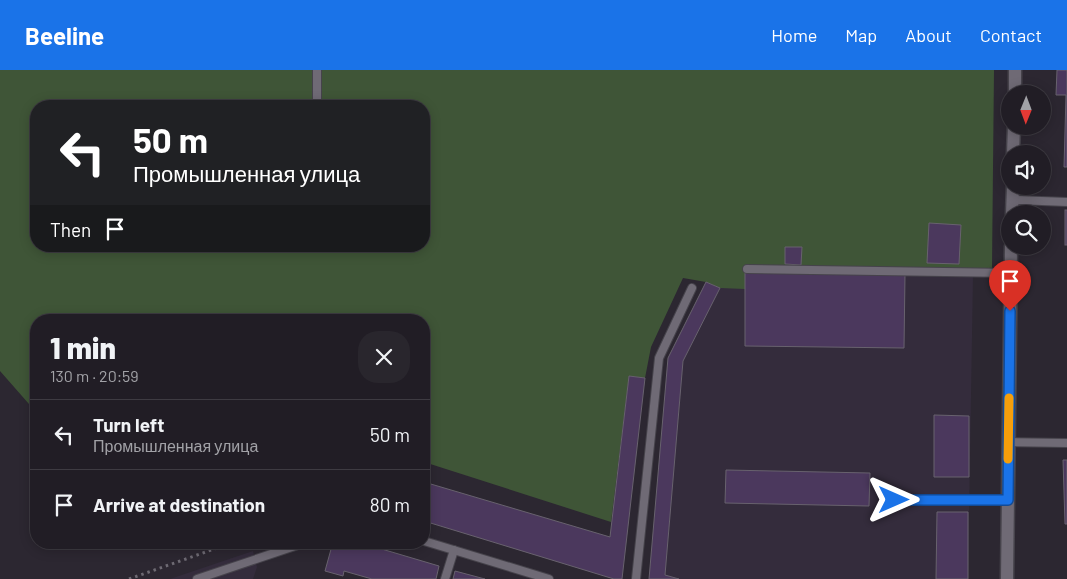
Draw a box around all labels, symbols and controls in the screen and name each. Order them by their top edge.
text: Beeline [25,21,104,50]
text: Home [771,24,817,46]
text: Map [845,24,877,46]
text: About [905,24,952,46]
text: Contact [980,24,1042,46]
north arrow [1001,85,1051,135]
map controls [1001,85,1051,255]
text: 50 m [133,118,208,160]
icon: left [50,120,115,185]
button: sound [1001,145,1051,195]
text: Промышленная улица [133,160,360,186]
button: search [1001,205,1051,255]
icon: arrive [101,215,129,243]
text: Then [50,218,91,241]
pin [989,260,1031,311]
icon: arrive [996,267,1024,295]
text: 1 min [50,329,116,365]
button: close [358,331,410,383]
text: 130 m · 20:59 [50,366,139,385]
text: Turn left [93,413,164,436]
icon: left [50,421,78,449]
text: 50 m [370,423,410,446]
text: Промышленная улица [93,436,258,455]
position arrow [867,473,919,525]
icon: arrive [50,491,78,519]
text: Arrive at destination [93,493,265,516]
text: 80 m [370,493,410,516]

